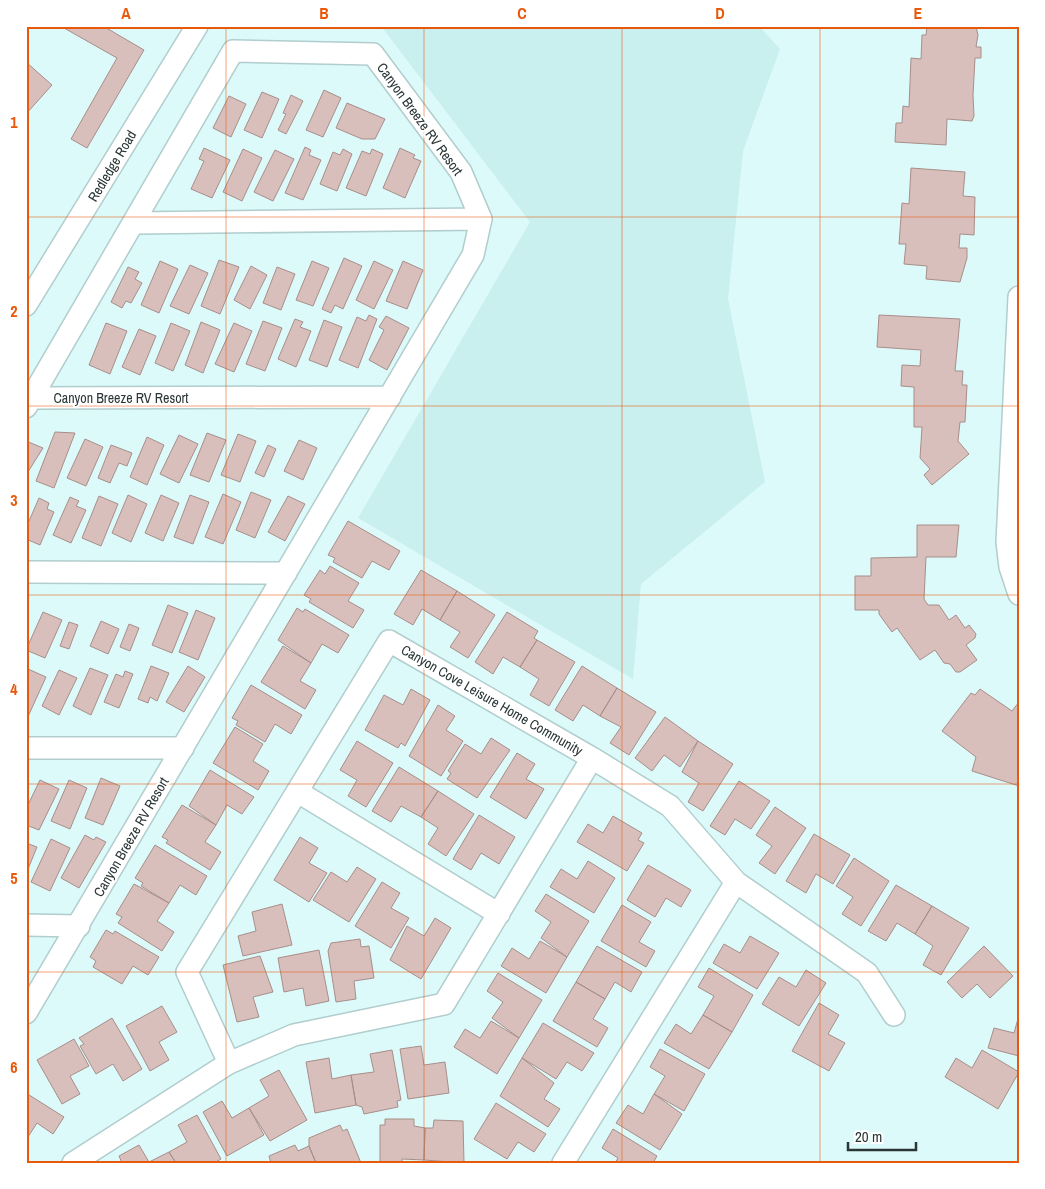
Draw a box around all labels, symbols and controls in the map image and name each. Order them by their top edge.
text: A [121,2,131,24]
text: B [319,2,329,24]
text: C [517,2,527,24]
text: D [715,2,725,24]
text: E [914,2,923,24]
street label: Canyon Breeze RV Resort [373,59,467,179]
text: 1 [10,111,18,133]
street label: Redledge Road [84,127,140,205]
text: 2 [10,300,18,322]
street label: Canyon Breeze RV Resort [53,389,189,407]
text: 3 [10,489,18,511]
street label: Canyon Cove Leisure Home Community [398,641,586,760]
text: 4 [10,678,18,700]
street label: Canyon Breeze RV Resort [89,774,173,900]
text: 5 [10,867,18,889]
text: 6 [10,1056,18,1078]
scale bar [848,1119,915,1151]
text: 20 m [855,1126,882,1147]

